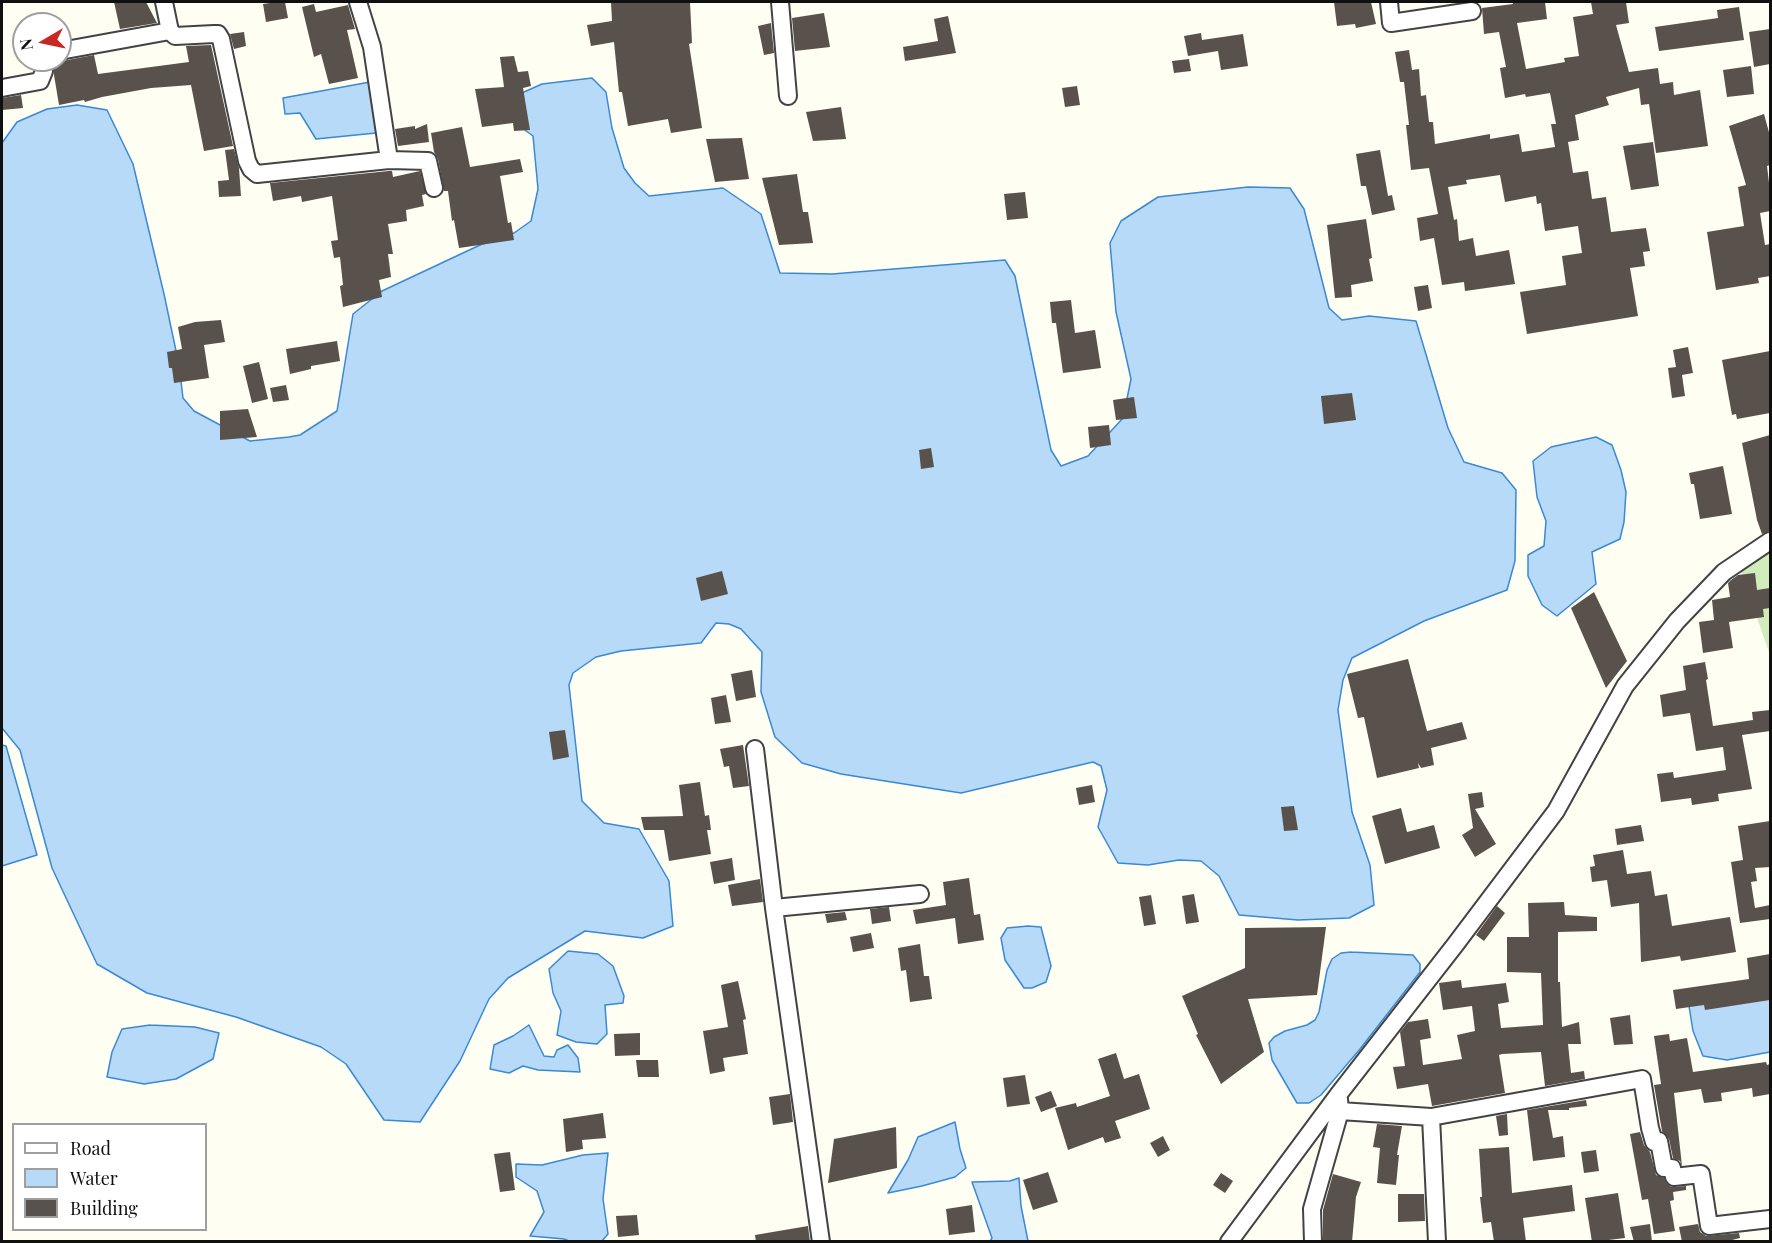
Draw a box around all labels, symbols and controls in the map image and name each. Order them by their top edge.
north arrow [12,12,72,72]
text: N [14,37,37,52]
legend [12,1123,207,1231]
text: Road [70,1136,111,1160]
text: Water [70,1166,118,1190]
text: Building [70,1196,138,1220]

